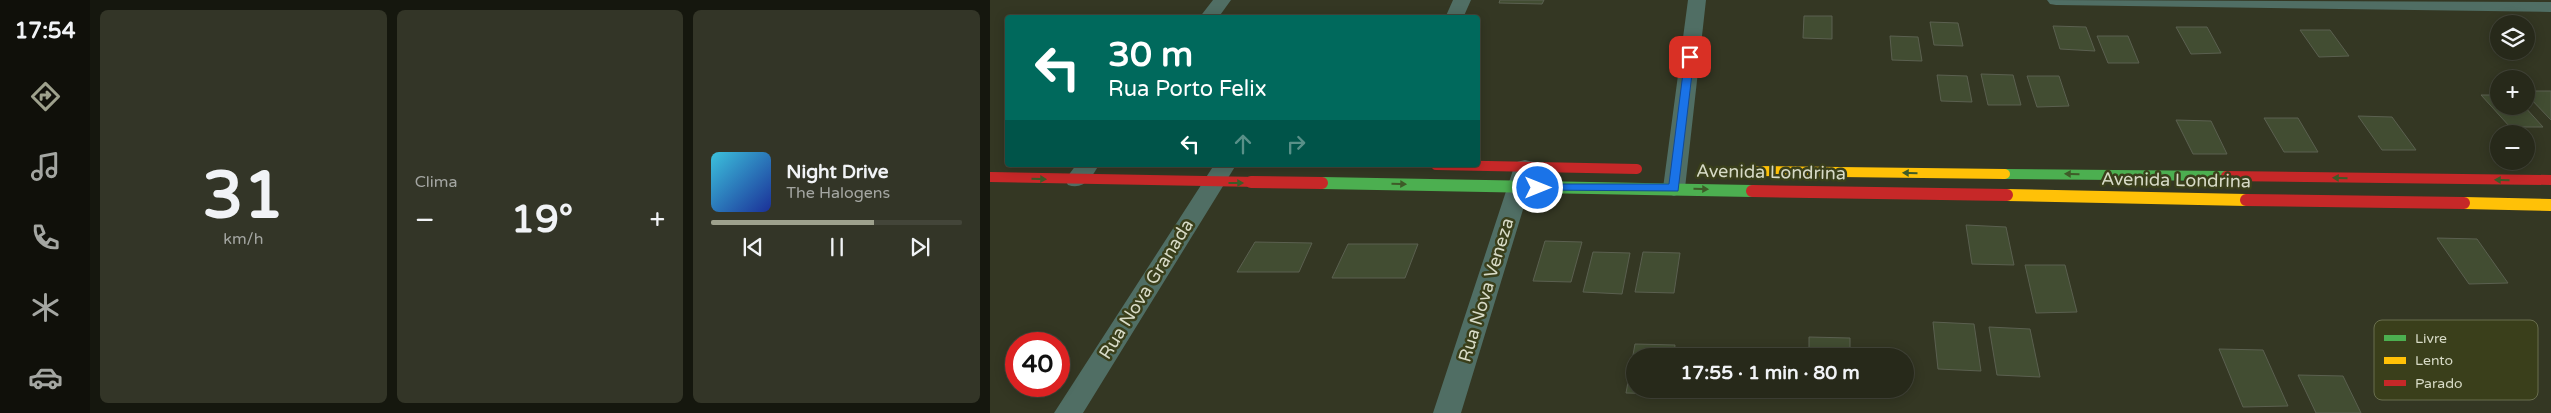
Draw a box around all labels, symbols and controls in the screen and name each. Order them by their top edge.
map controls [2490,15,2535,170]
button: layers [2490,15,2535,60]
text: 17:54 [15,18,75,44]
text: 30 m [1108,34,1193,76]
icon: left [1025,35,1090,100]
pin [1669,36,1711,78]
icon: arrive [1676,43,1704,71]
button: + [2490,70,2535,115]
text: Rua Porto Felix [1108,76,1267,102]
icon: directions [28,79,63,114]
button: − [2490,125,2535,170]
icon: left [1176,130,1204,158]
icon: ahead [1229,130,1257,158]
icon: right [1282,130,1310,158]
icon: music [28,149,63,184]
text: 31 [203,157,284,236]
street label: Avenida Londrina [1696,160,1846,184]
text: Night Drive [786,161,888,183]
position arrow [1511,161,1563,213]
one-way arrow [1902,168,1918,176]
street label: Avenida Londrina [2101,168,2251,192]
one-way arrow [2064,170,2080,178]
text: Clima [415,172,457,192]
one-way arrow [2332,174,2348,182]
one-way arrow [1031,175,1047,183]
one-way arrow [2494,175,2510,183]
one-way arrow [1228,179,1244,187]
one-way arrow [1391,181,1407,189]
text: The Halogens [786,183,890,203]
one-way arrow [1693,185,1709,193]
text: 19° [511,197,573,243]
text: − [415,203,435,237]
text: + [650,203,665,237]
street label: Rua Nova Granada [1094,215,1198,363]
street label: Rua Nova Veneza [1454,215,1518,365]
icon: phone [28,220,63,255]
text: km/h [223,229,263,249]
icon: previous [739,233,767,261]
icon: pause [823,233,851,261]
icon: next [906,233,934,261]
icon: climate [28,290,63,325]
legend [2374,320,2538,400]
text: Livre [2415,330,2447,347]
speed limit sign: 40 [1005,332,1070,397]
text: Lento [2415,352,2453,369]
icon: car [28,360,63,395]
text: 17:55 · 1 min · 80 m [1680,362,1860,384]
text: Parado [2415,375,2463,392]

